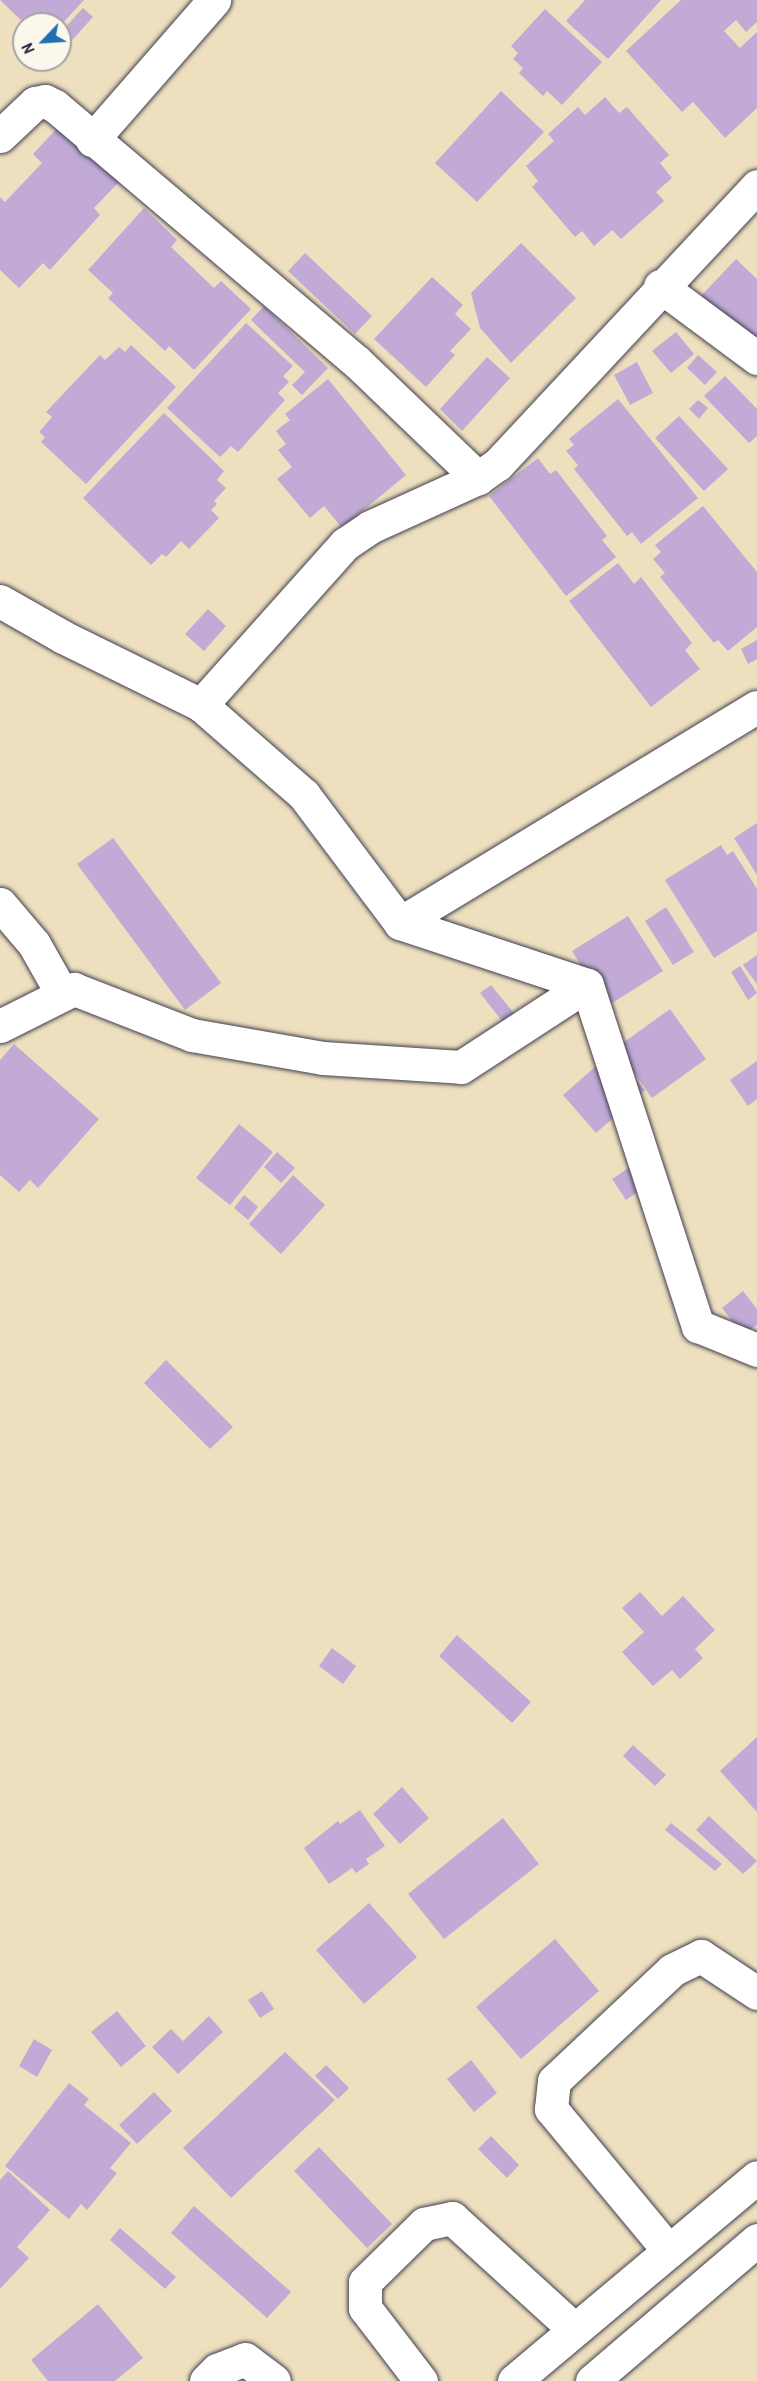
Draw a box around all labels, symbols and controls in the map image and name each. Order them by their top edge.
north arrow [12,12,72,72]
text: N [16,40,39,57]

